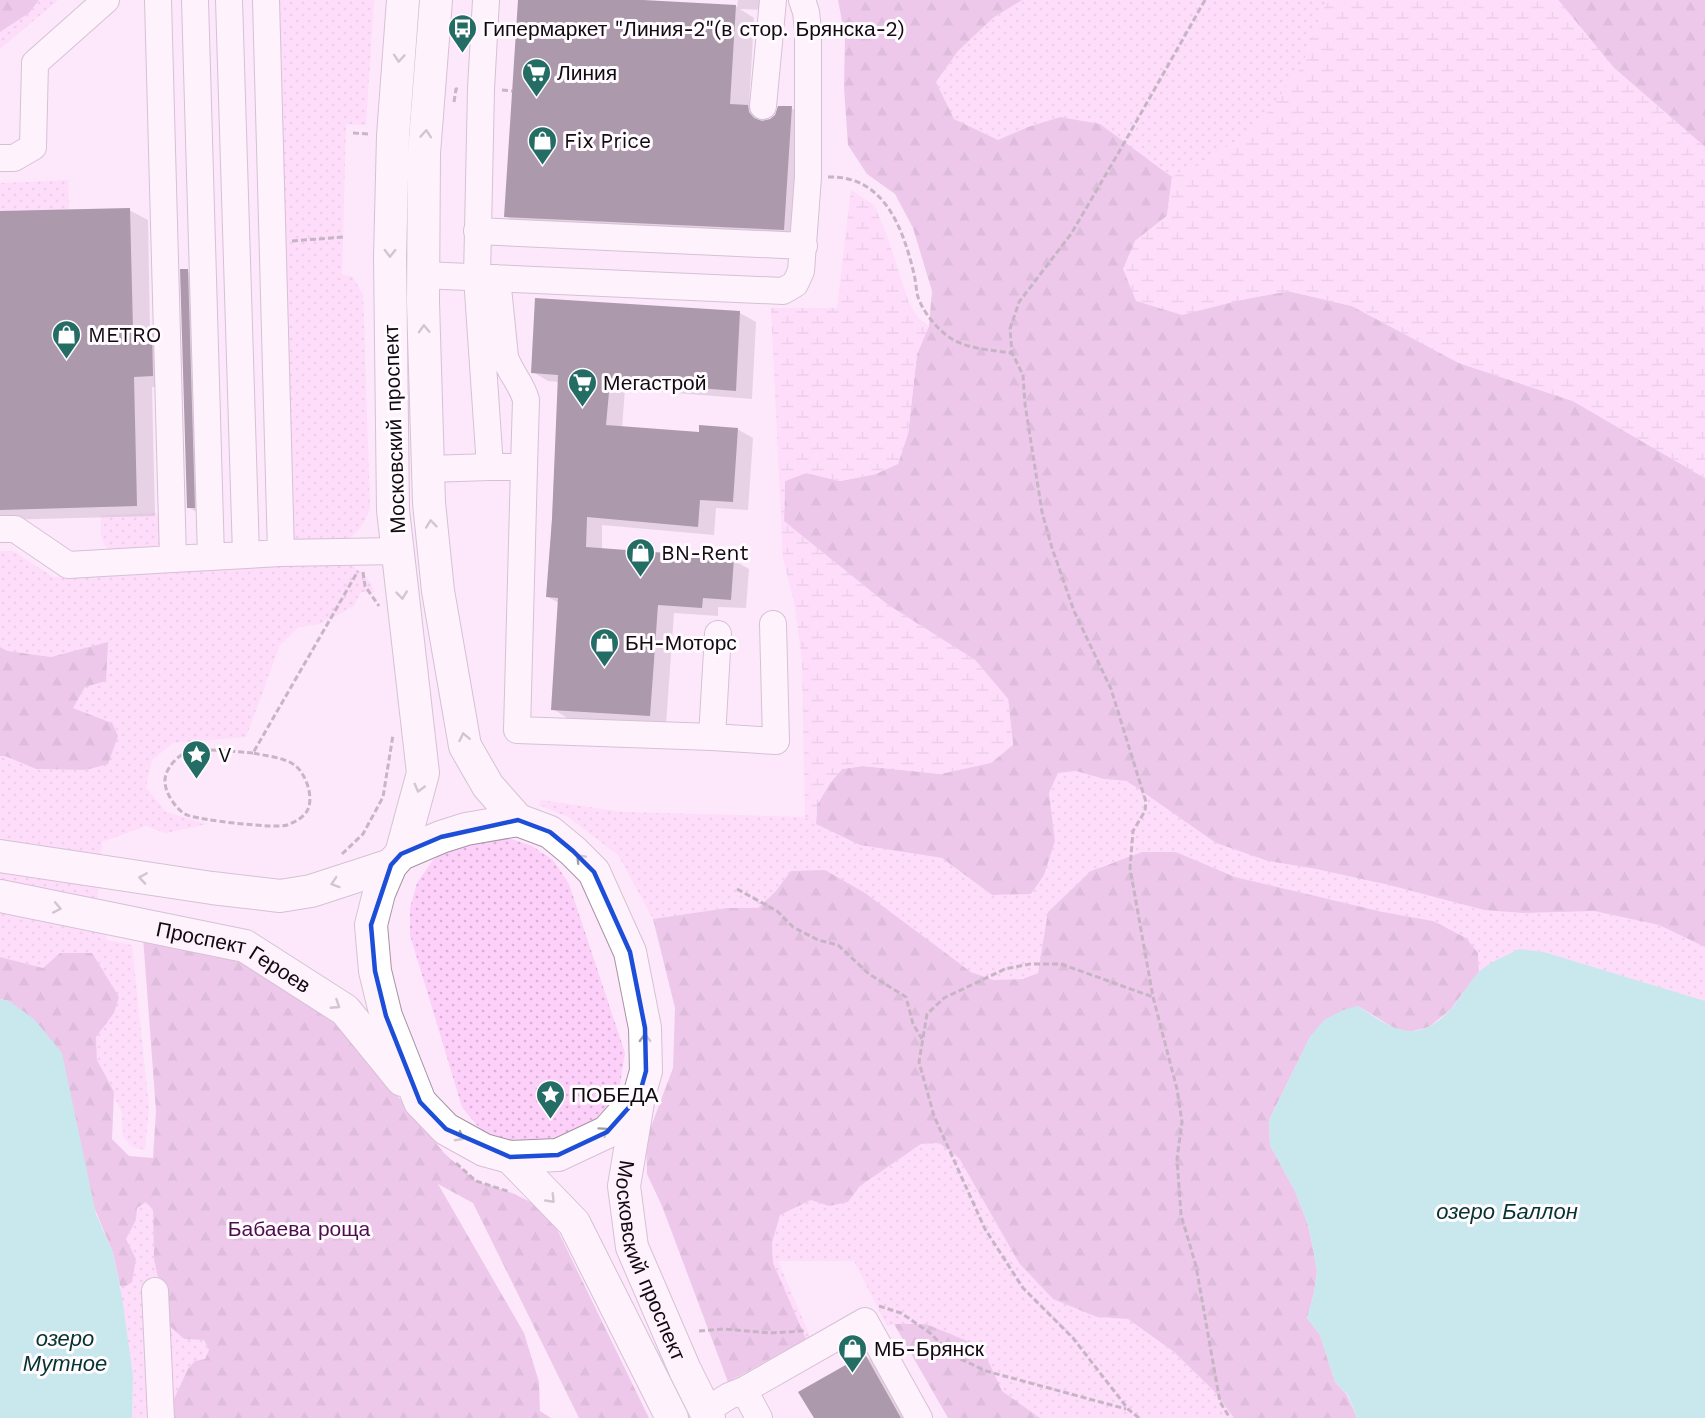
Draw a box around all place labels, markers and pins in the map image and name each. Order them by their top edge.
bus stop icon: Гипермаркет "Линия-2"(в стор. Брянска-2) [446,12,478,54]
place label: Гипермаркет "Линия-2"(в стор. Брянска-2) [483,16,905,41]
supermarket icon: Линия [520,56,552,98]
place label: Линия [557,60,617,85]
shop icon: Fix Price [527,124,559,166]
place label: Fix Price [564,128,651,153]
shop icon: METRO [51,318,83,360]
place label: METRO [88,322,162,347]
supermarket icon: Мегастрой [566,366,598,408]
place label: Мегастрой [603,370,707,395]
shop icon: BN-Rent [624,536,656,578]
place label: BN-Rent [661,540,748,565]
shop icon: БН-Моторс [588,626,620,668]
place label: БН-Моторс [625,630,737,655]
place icon: V [181,738,213,780]
place label: V [218,742,232,767]
place icon: ПОБЕДА [534,1078,566,1120]
place label: ПОБЕДА [571,1082,658,1107]
shop icon: МБ-Брянск [837,1332,869,1374]
place label: МБ-Брянск [874,1336,985,1361]

